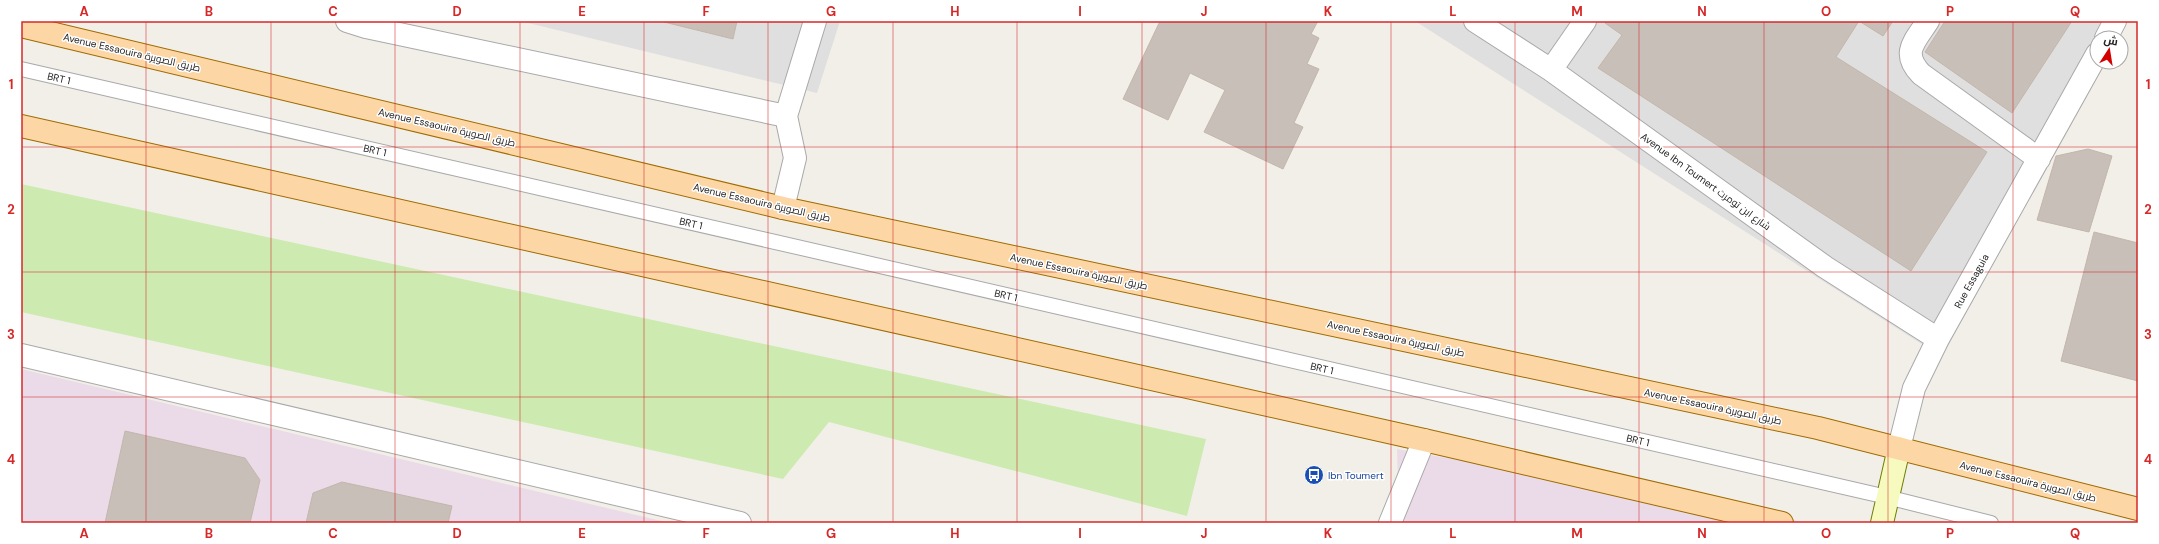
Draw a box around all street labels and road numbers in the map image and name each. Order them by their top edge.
street label: Avenue Essaouira طريق الصويرة [62,30,202,75]
street label: BRT 1 [46,70,72,87]
street label: Avenue Essaouira طريق الصويرة [377,105,517,150]
street label: Avenue Ibn Toumert شارع ابن تومرت [1638,130,1773,233]
street label: BRT 1 [362,142,388,159]
street label: Avenue Essaouira طريق الصويرة [692,180,832,225]
street label: BRT 1 [678,215,704,232]
street label: Avenue Essaouira طريق الصويرة [1009,251,1149,292]
street label: Rue Essaguia [1951,252,1992,311]
street label: BRT 1 [993,287,1019,304]
street label: Avenue Essaouira طريق الصويرة [1326,318,1466,359]
street label: BRT 1 [1309,360,1335,377]
street label: Avenue Essaouira طريق الصويرة [1643,386,1783,427]
street label: BRT 1 [1625,432,1651,449]
street label: Avenue Essaouira طريق الصويرة [1958,458,2098,505]

